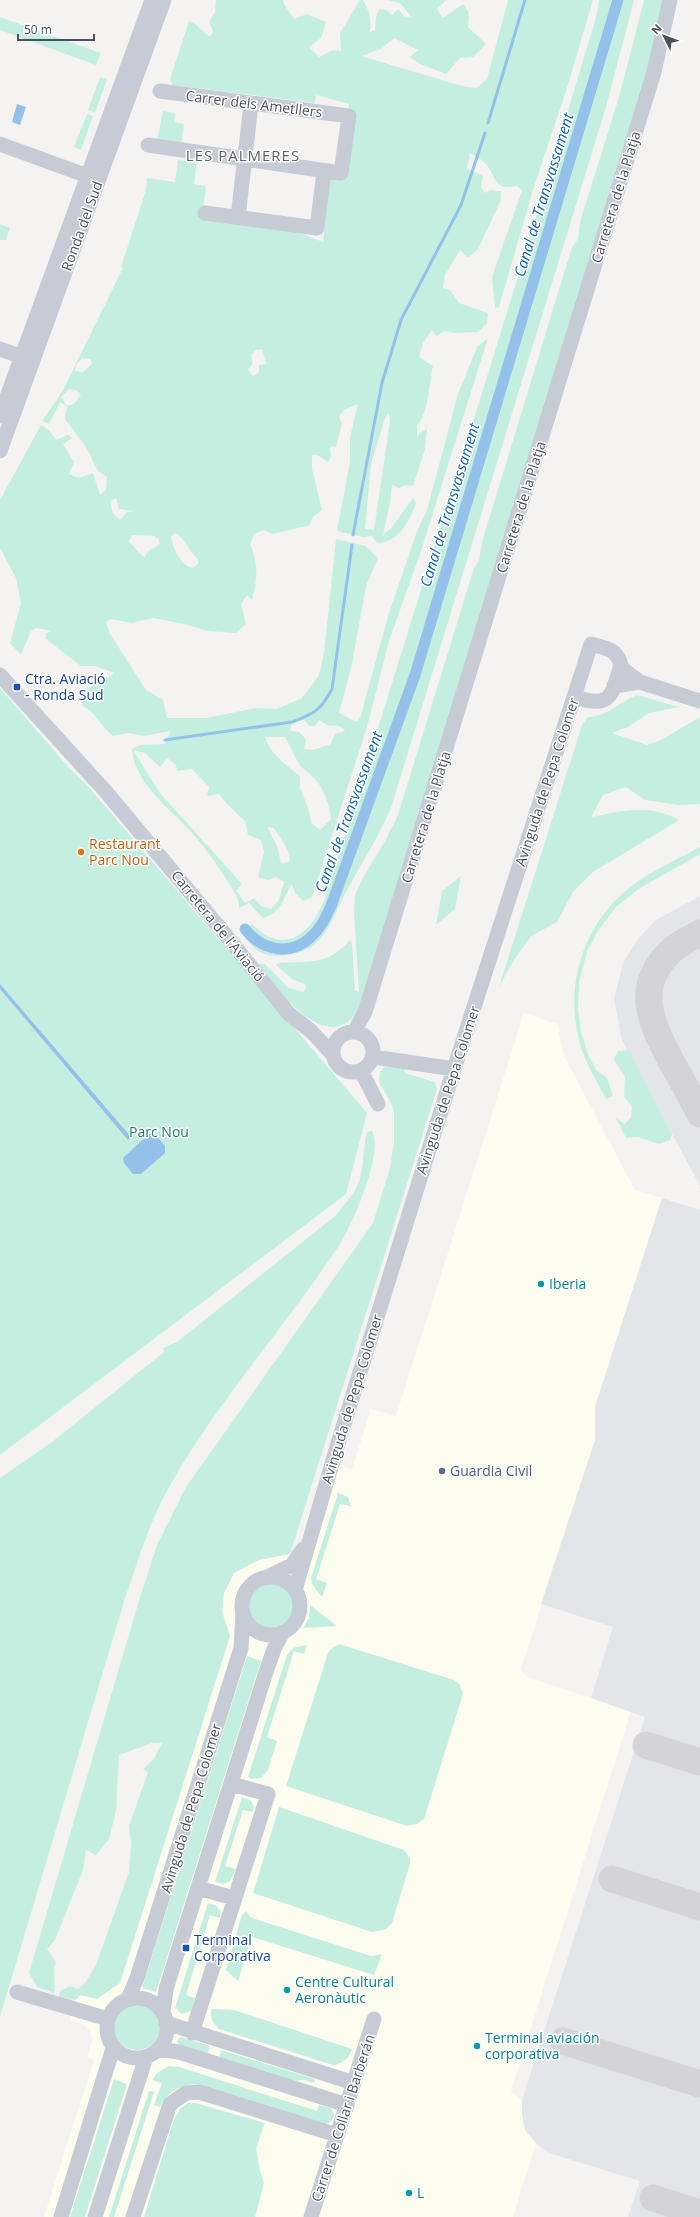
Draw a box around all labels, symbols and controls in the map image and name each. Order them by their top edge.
scale bar [18,16,94,42]
north arrow [644,16,684,56]
text: 50 m [24,21,52,38]
text: N [648,21,665,37]
street label: Carrer dels Ametllers [185,86,324,121]
water label: Canal de Transvassament [509,109,578,279]
street label: Carretera de la Platja [586,129,645,265]
district label: LES PALMERES [186,145,300,165]
street label: Ronda del Sud [57,178,107,273]
water label: Canal de Transvassament [415,419,484,589]
street label: Carretera de la Platja [491,439,550,575]
place label: Ctra. Aviació - Ronda Sud [25,669,105,704]
marker: Ctra. Aviació - Ronda Sud [12,682,22,692]
street label: Avinguda de Pepa Colomer [510,695,583,869]
water label: Canal de Transvassament [310,727,387,895]
street label: Carretera de la Platja [396,749,455,885]
place label: Restaurant Parc Nou [89,834,161,869]
marker: Restaurant Parc Nou [76,847,86,857]
street label: Carretera de l'Aviació [167,866,269,985]
street label: Avinguda de Pepa Colomer [411,1003,484,1177]
park label: Parc Nou [129,1122,189,1141]
place label: Iberia [549,1274,586,1293]
marker: Iberia [536,1279,546,1289]
street label: Avinguda de Pepa Colomer [317,1312,386,1486]
place label: Guardia Civil [450,1461,532,1480]
marker: Guardia Civil [437,1466,447,1476]
street label: Avinguda de Pepa Colomer [156,1721,225,1895]
place label: Terminal Corporativa [194,1930,271,1965]
marker: Terminal Corporativa [181,1943,191,1953]
place label: Centre Cultural Aeronàutic [295,1972,394,2007]
marker: Centre Cultural Aeronàutic [282,1985,292,1995]
place label: Terminal aviación corporativa [485,2028,600,2063]
street label: Carrer de Collar i Barberán [306,2032,379,2204]
marker: Terminal aviación corporativa [472,2041,482,2051]
place label: L [417,2183,424,2202]
marker: L [404,2188,414,2198]

